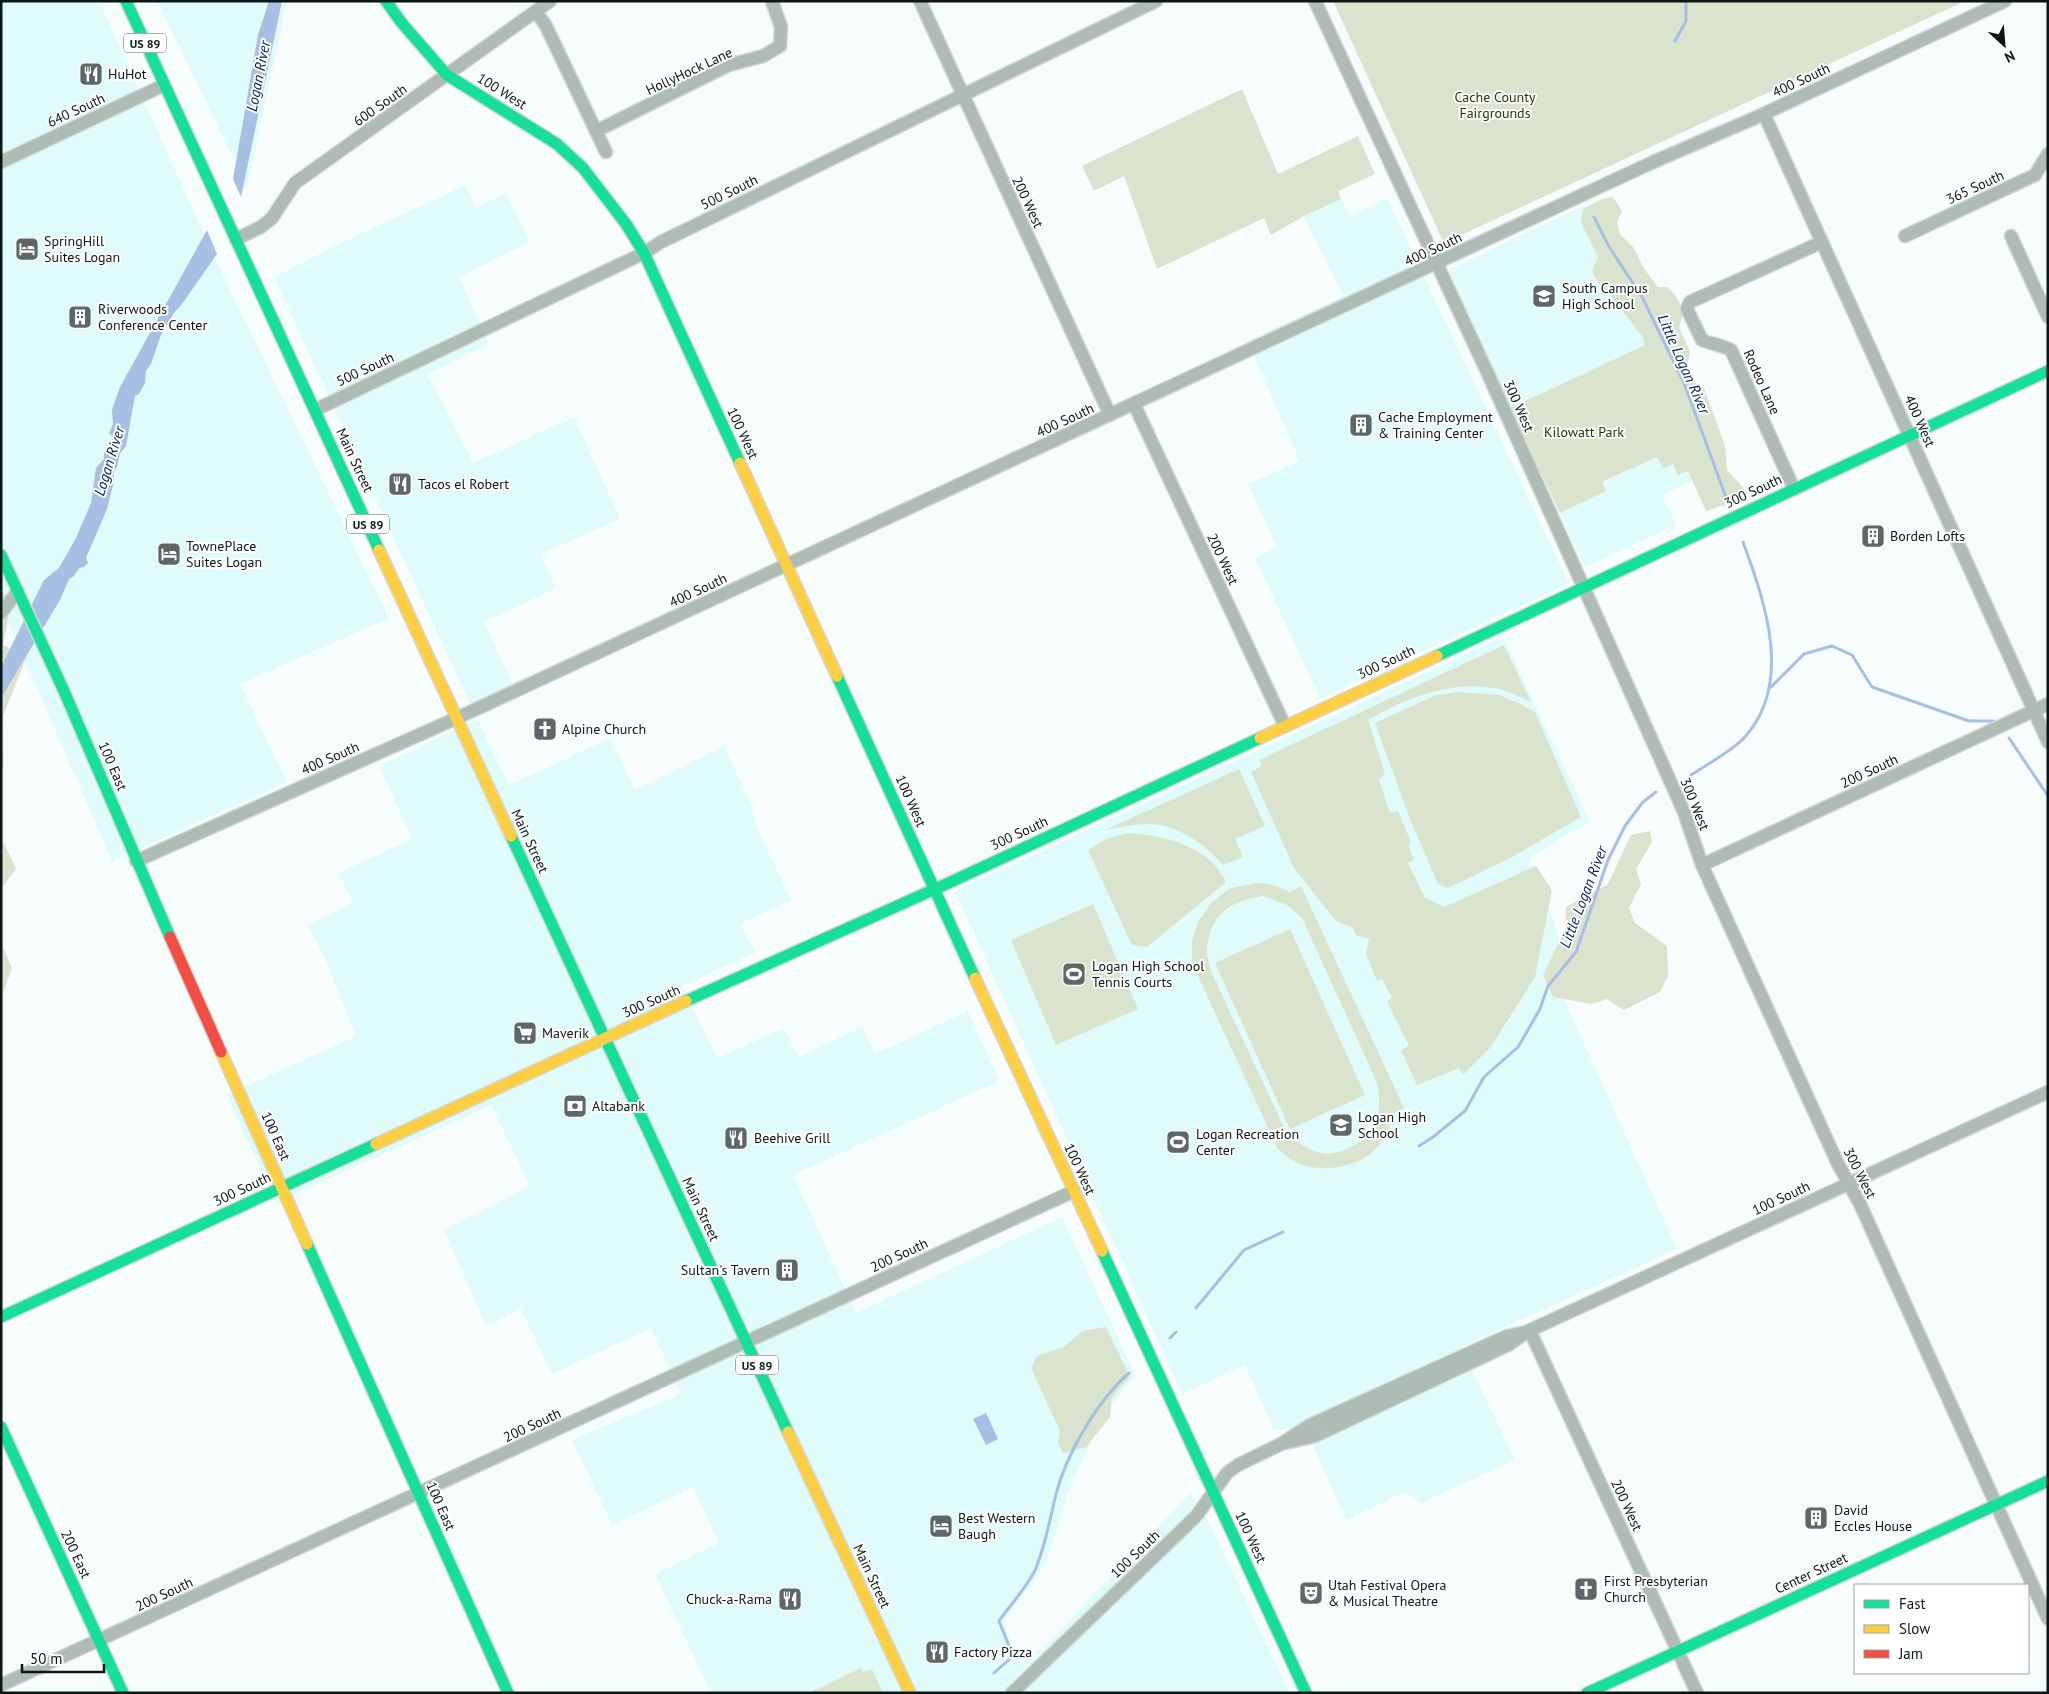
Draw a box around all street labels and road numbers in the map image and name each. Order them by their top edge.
road number: US 89 [124,34,166,52]
street label: HollyHock Lane [643,43,735,99]
street label: 400 South [1769,59,1833,101]
street label: 100 West [474,69,530,113]
street label: 600 South [350,80,410,130]
street label: 640 South [44,89,108,131]
street label: 365 South [1943,166,2007,208]
street label: 500 South [697,170,761,214]
street label: 200 West [1008,173,1048,231]
street label: 400 South [1401,228,1465,270]
street label: Rodeo Lane [1740,347,1784,417]
street label: 500 South [333,348,397,390]
street label: 300 West [1500,377,1539,435]
street label: 400 West [1901,392,1940,450]
street label: 400 South [1033,399,1097,441]
street label: 100 West [723,404,763,462]
street label: Main Street [332,425,378,495]
street label: 300 South [1721,470,1785,512]
road number: US 89 [347,514,389,534]
street label: 200 West [1203,530,1243,588]
street label: 400 South [666,569,730,611]
street label: 300 South [1354,641,1418,683]
street label: 400 South [298,737,362,779]
street label: 100 East [95,739,131,794]
street label: 200 South [1837,750,1901,792]
street label: 100 West [892,772,931,830]
street label: 300 West [1676,775,1714,833]
street label: Main Street [507,806,553,876]
street label: 300 South [987,812,1051,854]
street label: 300 South [619,980,683,1022]
street label: 100 East [257,1109,295,1164]
street label: 100 West [1060,1140,1100,1198]
street label: 300 West [1839,1144,1881,1202]
street label: 300 South [210,1168,274,1210]
street label: Main Street [678,1174,724,1244]
street label: 100 South [1749,1177,1813,1219]
street label: 200 South [867,1234,931,1276]
road number: US 89 [736,1356,778,1374]
street label: 200 South [500,1404,564,1446]
street label: 200 West [1607,1476,1647,1534]
street label: 100 East [422,1479,460,1534]
street label: 100 West [1231,1508,1271,1566]
street label: 100 South [1107,1526,1163,1582]
street label: 200 East [57,1527,95,1581]
street label: Main Street [849,1541,895,1611]
street label: Center Street [1772,1548,1850,1598]
street label: 200 South [132,1573,196,1615]

